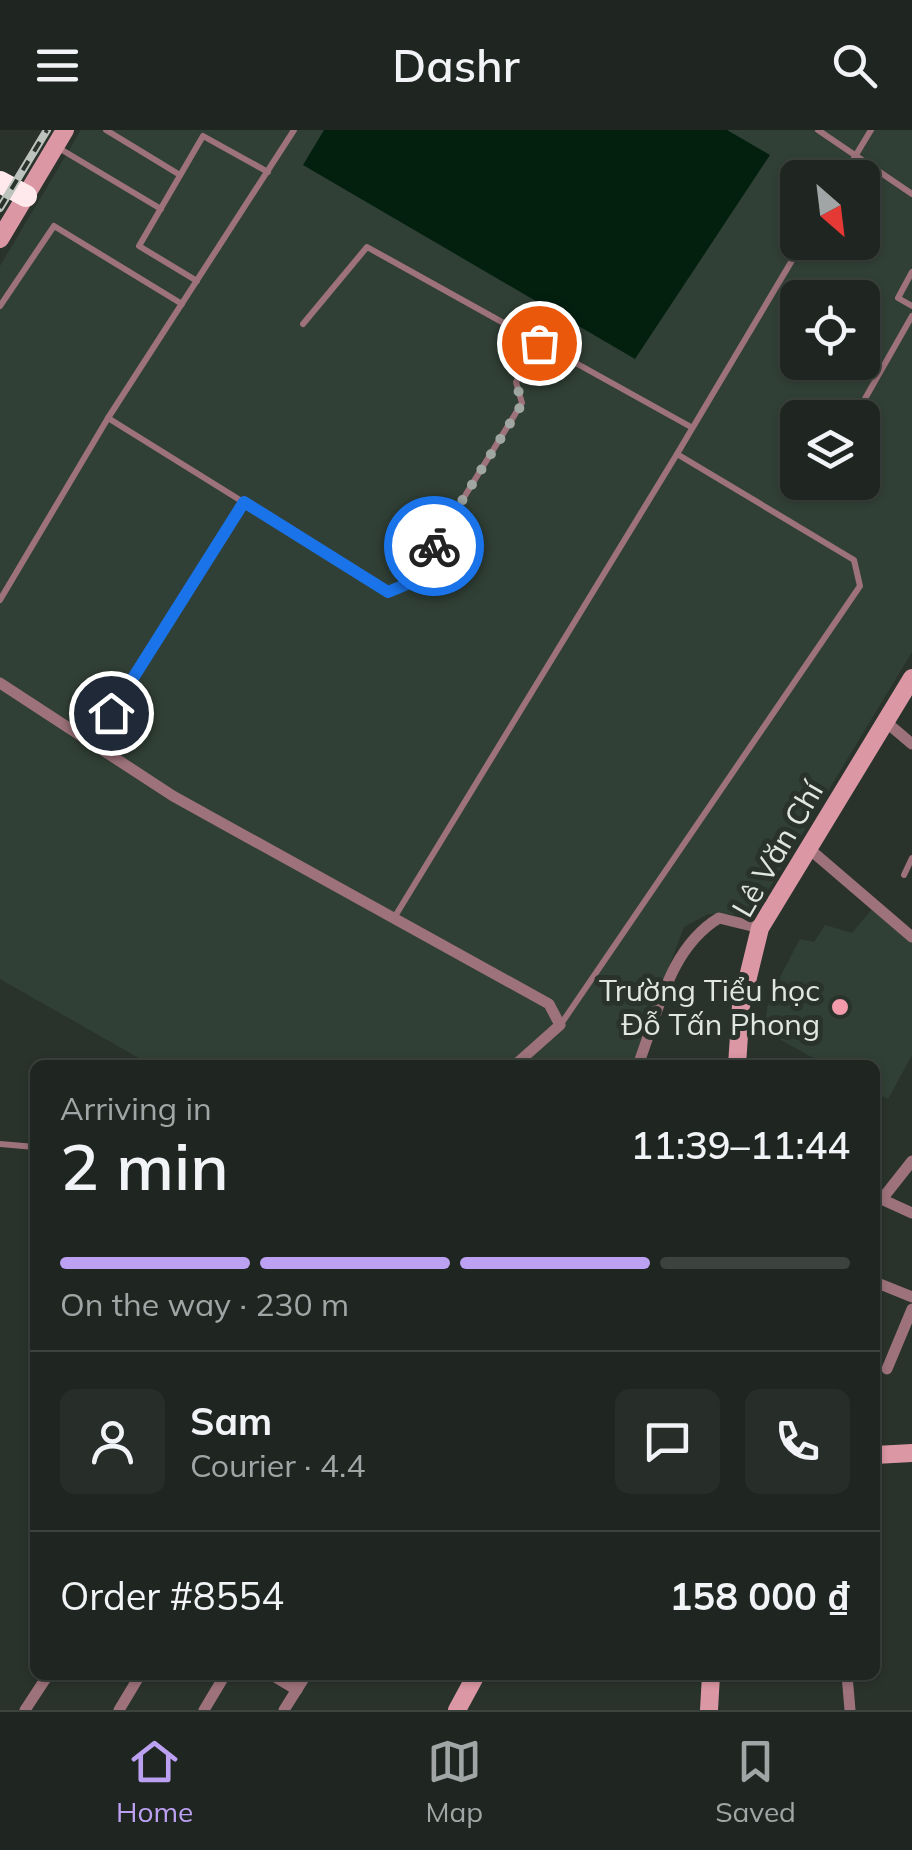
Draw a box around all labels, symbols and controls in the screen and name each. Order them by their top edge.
text: Dashr [392,37,520,93]
icon: menu [30,38,85,93]
icon: search [827,38,882,93]
north arrow [780,160,880,260]
map controls [780,160,880,500]
button: locate [780,280,880,380]
pin [497,301,582,386]
icon: bag [512,316,567,371]
button: layers [780,400,880,500]
courier [384,496,484,596]
icon: bike [407,519,462,574]
pin [69,671,154,756]
icon: home [84,686,139,741]
street label: Lê Văn Chí [723,773,832,923]
place label: Trường Tiểu học Đỗ Tấn Phong [599,971,820,1043]
marker: Trường Tiểu học Đỗ Tấn Phong [829,996,851,1018]
text: Arriving in [60,1088,212,1128]
text: 11:39–11:44 [630,1121,850,1169]
text: 2 min [60,1125,229,1206]
text: On the way · 230 m [60,1284,349,1324]
button: person [60,1389,165,1494]
button: chat [615,1389,720,1494]
button: phone [745,1389,850,1494]
text: Sam [190,1397,272,1445]
text: Courier · 4.4 [190,1445,366,1485]
text: Order #8554 [60,1572,284,1620]
text: 158 000 ₫ [670,1572,850,1620]
tab: Home [116,1734,193,1829]
tab: Map [425,1734,483,1829]
tab: Saved [715,1734,796,1829]

